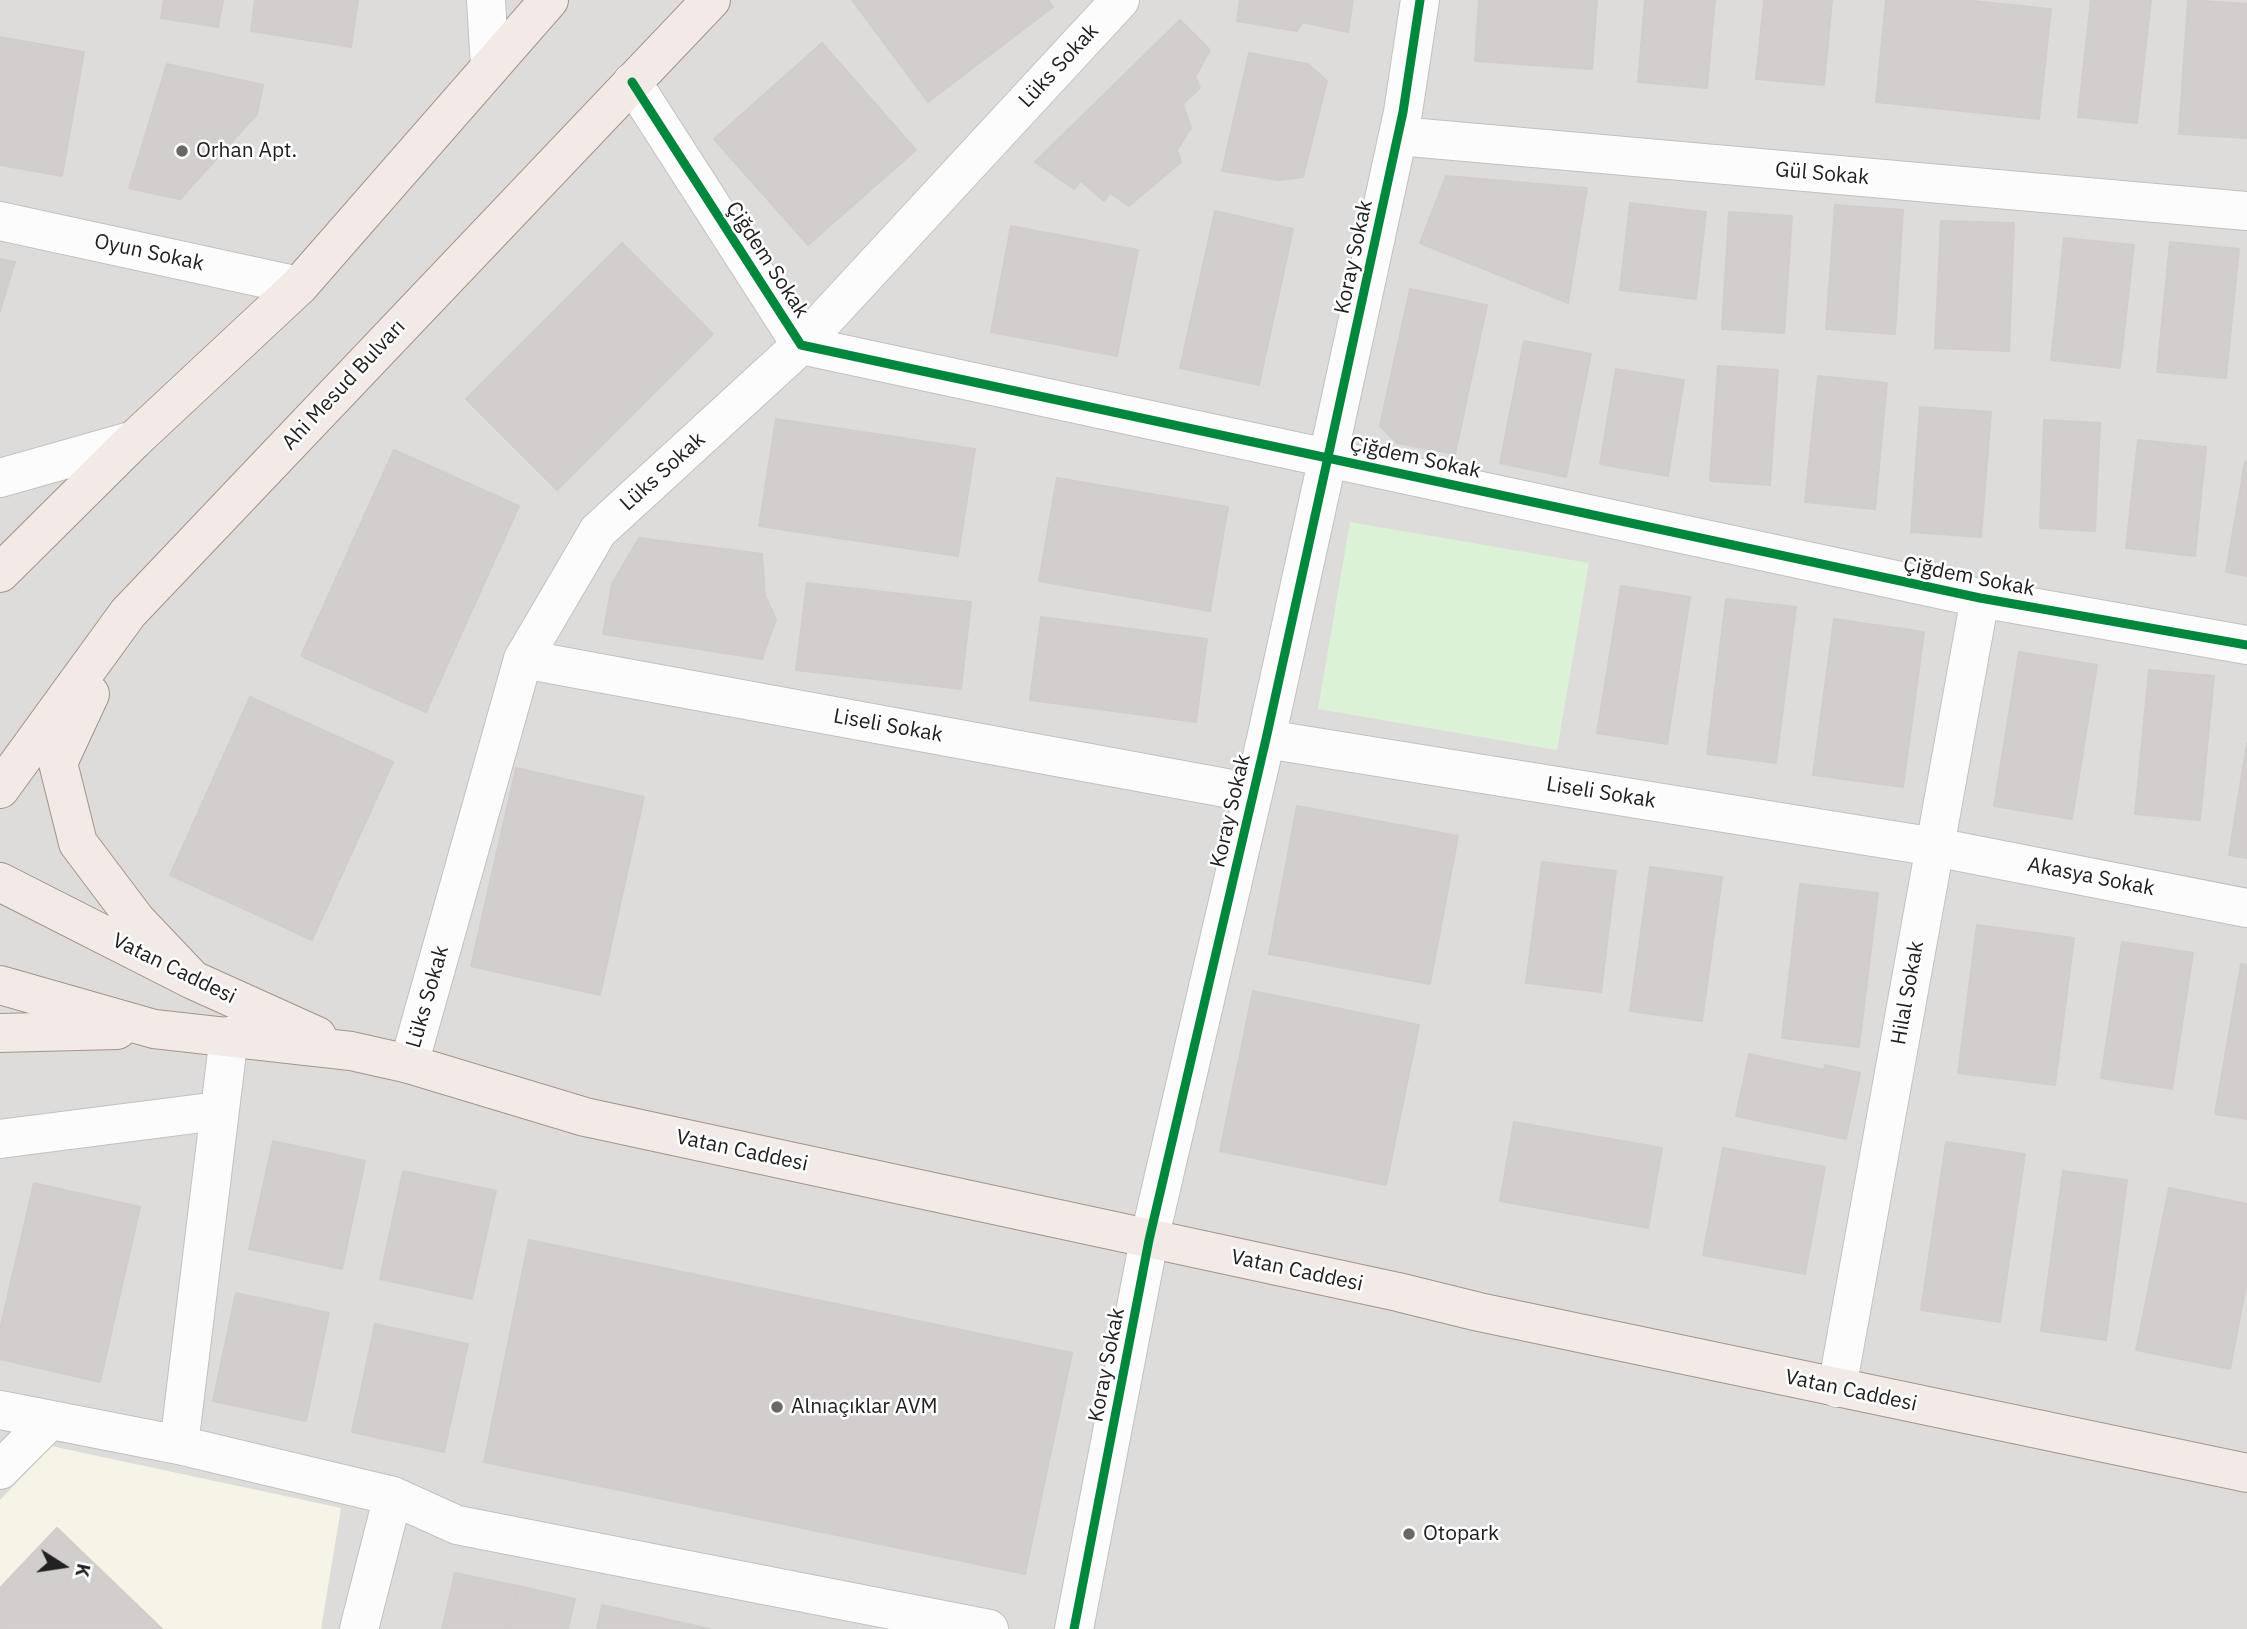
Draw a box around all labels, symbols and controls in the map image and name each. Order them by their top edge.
street label: Lüks Sokak [1014,19,1104,113]
place label: Orhan Apt. [196,138,297,164]
marker: Orhan Apt. [174,143,190,159]
street label: Gül Sokak [1774,157,1870,191]
street label: Çiğdem Sokak [720,197,814,323]
street label: Koray Sokak [1330,198,1378,316]
street label: Oyun Sokak [92,229,206,277]
street label: Ahi Mesud Bulvarı [277,315,411,455]
street label: Lüks Sokak [615,427,711,517]
street label: Çiğdem Sokak [1347,432,1483,484]
street label: Çiğdem Sokak [1901,552,2037,602]
street label: Liseli Sokak [831,704,945,748]
street label: Koray Sokak [1206,752,1256,870]
street label: Liseli Sokak [1544,772,1658,814]
street label: Akasya Sokak [2025,852,2157,902]
street label: Vatan Caddesi [108,928,240,1010]
street label: Hilal Sokak [1886,939,1930,1047]
street label: Lüks Sokak [401,943,455,1051]
street label: Vatan Caddesi [674,1125,810,1177]
street label: Vatan Caddesi [1229,1245,1365,1297]
street label: Koray Sokak [1084,1306,1130,1424]
street label: Vatan Caddesi [1783,1365,1919,1417]
place label: Alnıaçıklar AVM [791,1394,937,1420]
marker: Alnıaçıklar AVM [769,1399,785,1415]
place label: Otopark [1423,1521,1499,1547]
marker: Otopark [1401,1526,1417,1542]
north arrow [28,1531,98,1601]
text: K [70,1561,97,1579]

